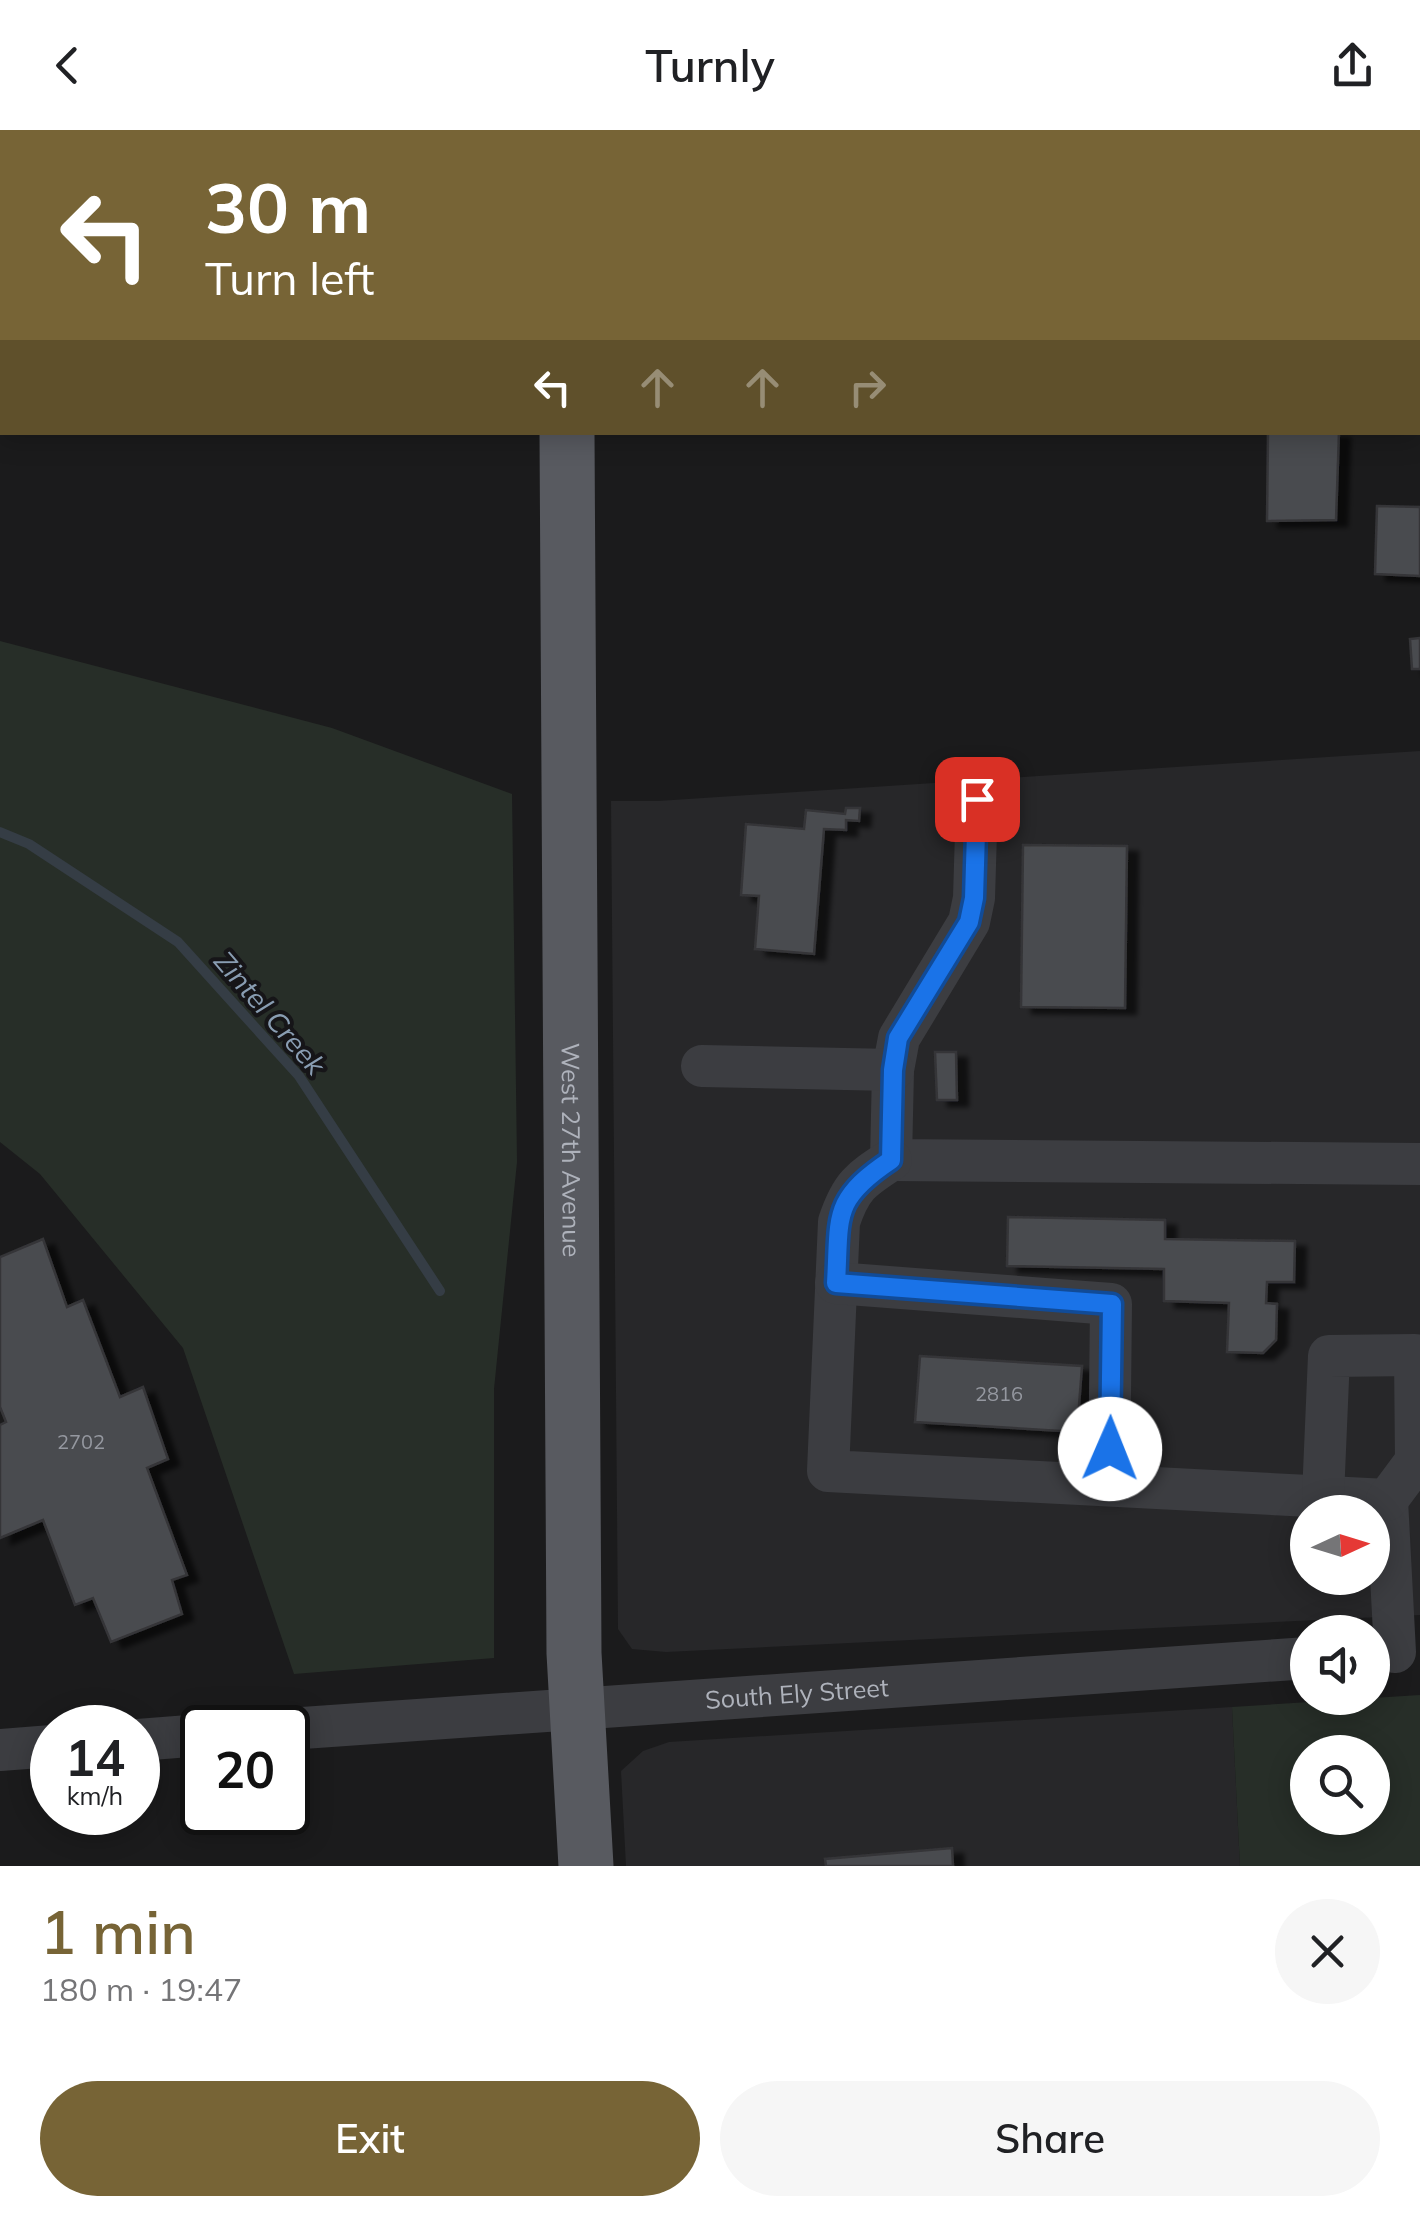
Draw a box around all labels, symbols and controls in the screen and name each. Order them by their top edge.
text: Turnly [645,37,775,93]
icon: back [40,38,95,93]
icon: share [1325,38,1380,93]
text: 30 m [205,163,371,251]
icon: left [40,170,170,300]
text: Turn left [205,250,374,306]
icon: left [525,360,580,415]
icon: ahead [630,360,685,415]
icon: ahead [735,360,790,415]
icon: right [840,360,895,415]
pin [935,757,1020,842]
icon: arrive [950,772,1005,827]
water label: Zintel Creek [207,944,335,1083]
street label: West 27th Avenue [556,1043,588,1257]
house number: 2816 [975,1381,1023,1406]
position arrow [1058,1397,1162,1501]
house number: 2702 [57,1429,105,1454]
north arrow [1290,1495,1390,1595]
map controls [1290,1495,1390,1835]
button: sound [1290,1615,1390,1715]
street label: South Ely Street [704,1671,890,1715]
speed limit sign: 20 [180,1705,310,1835]
text: 14 [65,1726,125,1789]
button: search [1290,1735,1390,1835]
text: km/h [67,1780,123,1811]
text: 1 min [40,1894,196,1969]
button: close [1275,1899,1380,2004]
text: 180 m · 19:47 [40,1969,242,2009]
button: Exit [40,2081,700,2196]
button: Share [720,2081,1380,2196]

